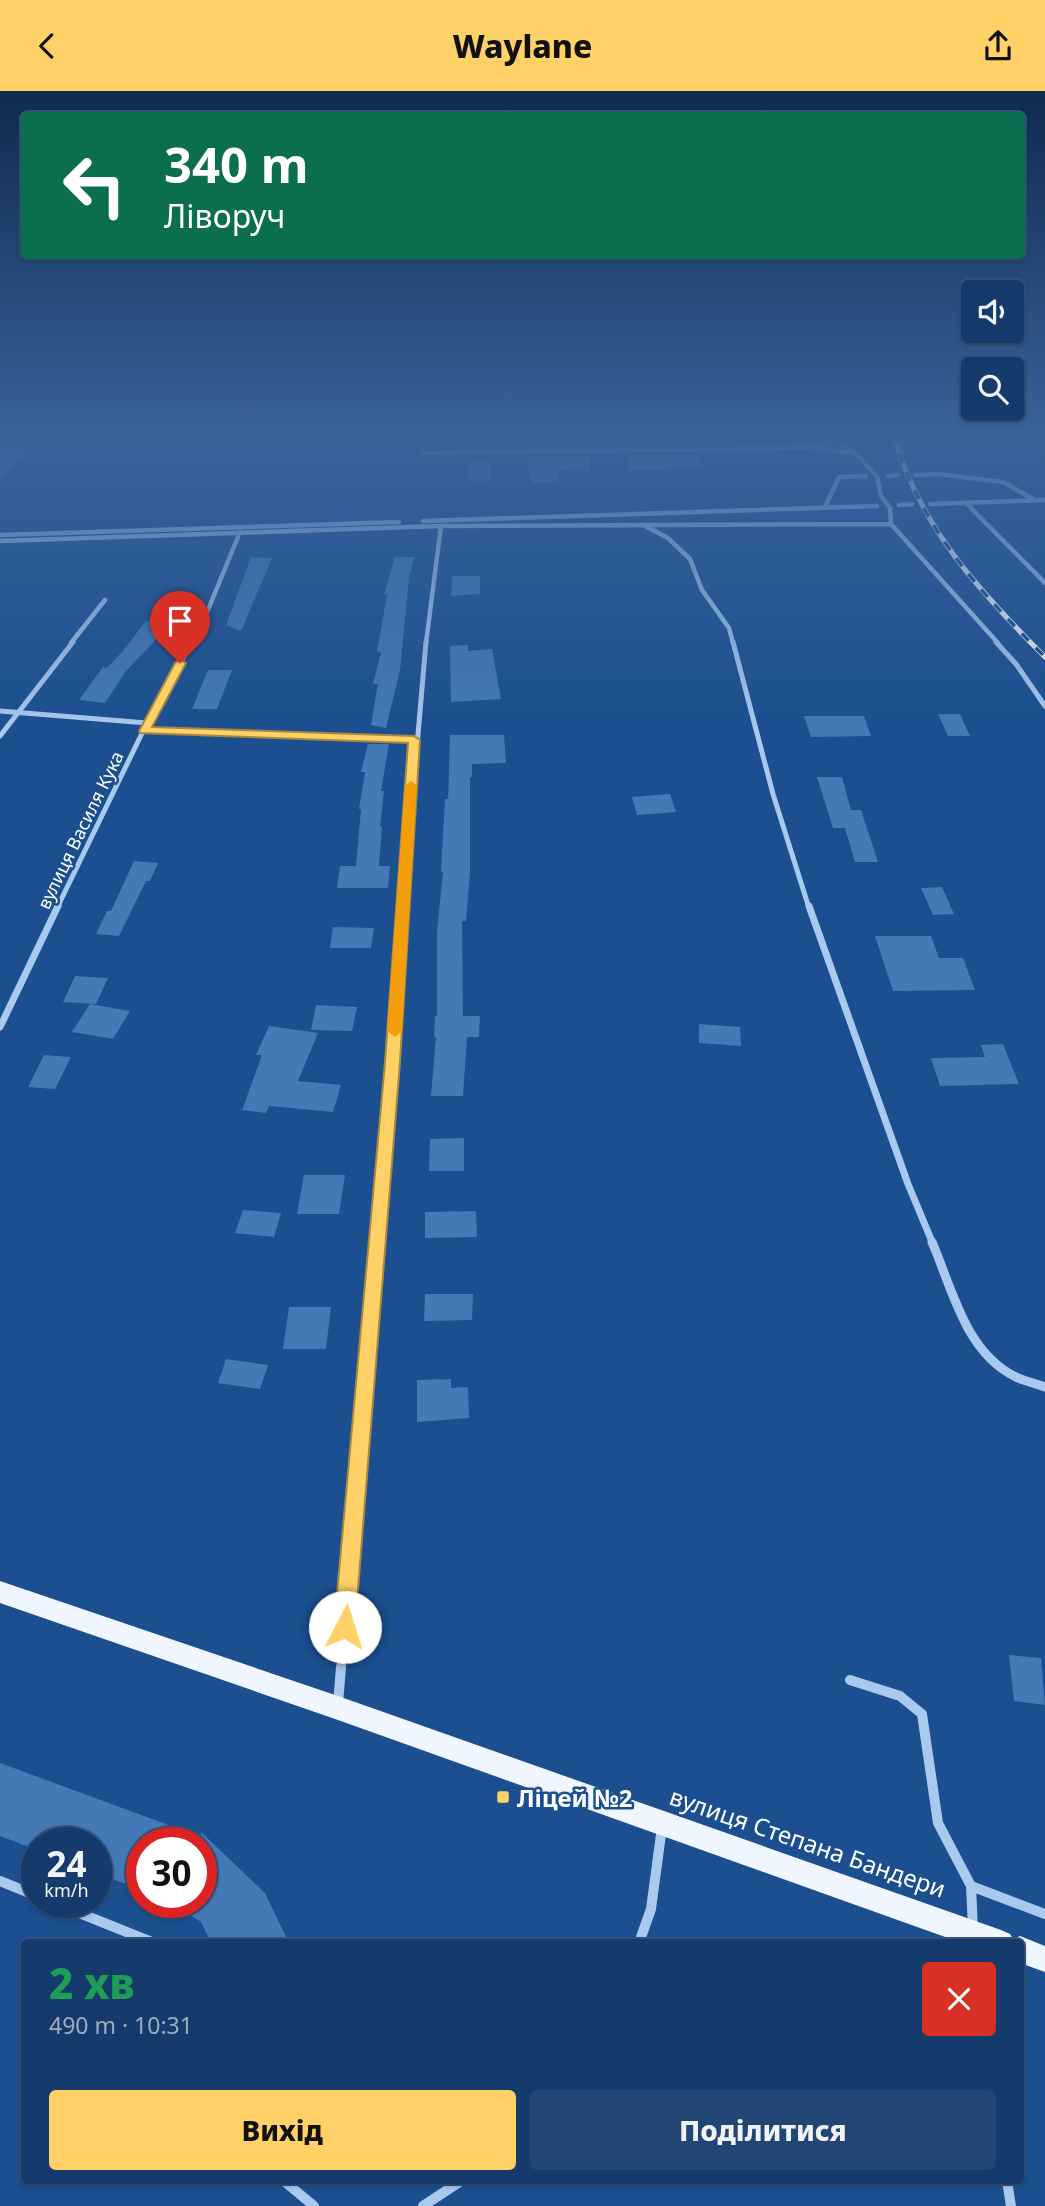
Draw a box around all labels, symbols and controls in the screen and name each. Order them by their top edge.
text: Waylane [453,24,592,67]
icon: back [28,27,66,65]
icon: share [979,27,1017,65]
text: 340 m [164,131,309,197]
icon: left [49,140,140,231]
text: Ліворуч [164,194,285,237]
map controls [961,280,1024,420]
button: sound [961,280,1024,343]
button: search [961,357,1024,420]
pin [150,591,210,663]
icon: arrive [161,602,199,640]
street label: вулиця Василя Кука [31,747,129,913]
position arrow [308,1590,382,1664]
street label: вулиця Степана Бандери [666,1779,950,1905]
place label: Ліцей №2 [517,1781,632,1814]
marker: Ліцей №2 [495,1789,511,1805]
speed limit sign: 30 [126,1827,217,1918]
text: 24 [46,1840,87,1887]
text: km/h [44,1878,89,1902]
text: 2 хв [49,1954,135,2011]
button: close [922,1962,996,2036]
text: 490 m · 10:31 [49,2009,193,2041]
button: Вихід [49,2090,516,2170]
button: Поділитися [530,2090,996,2170]

